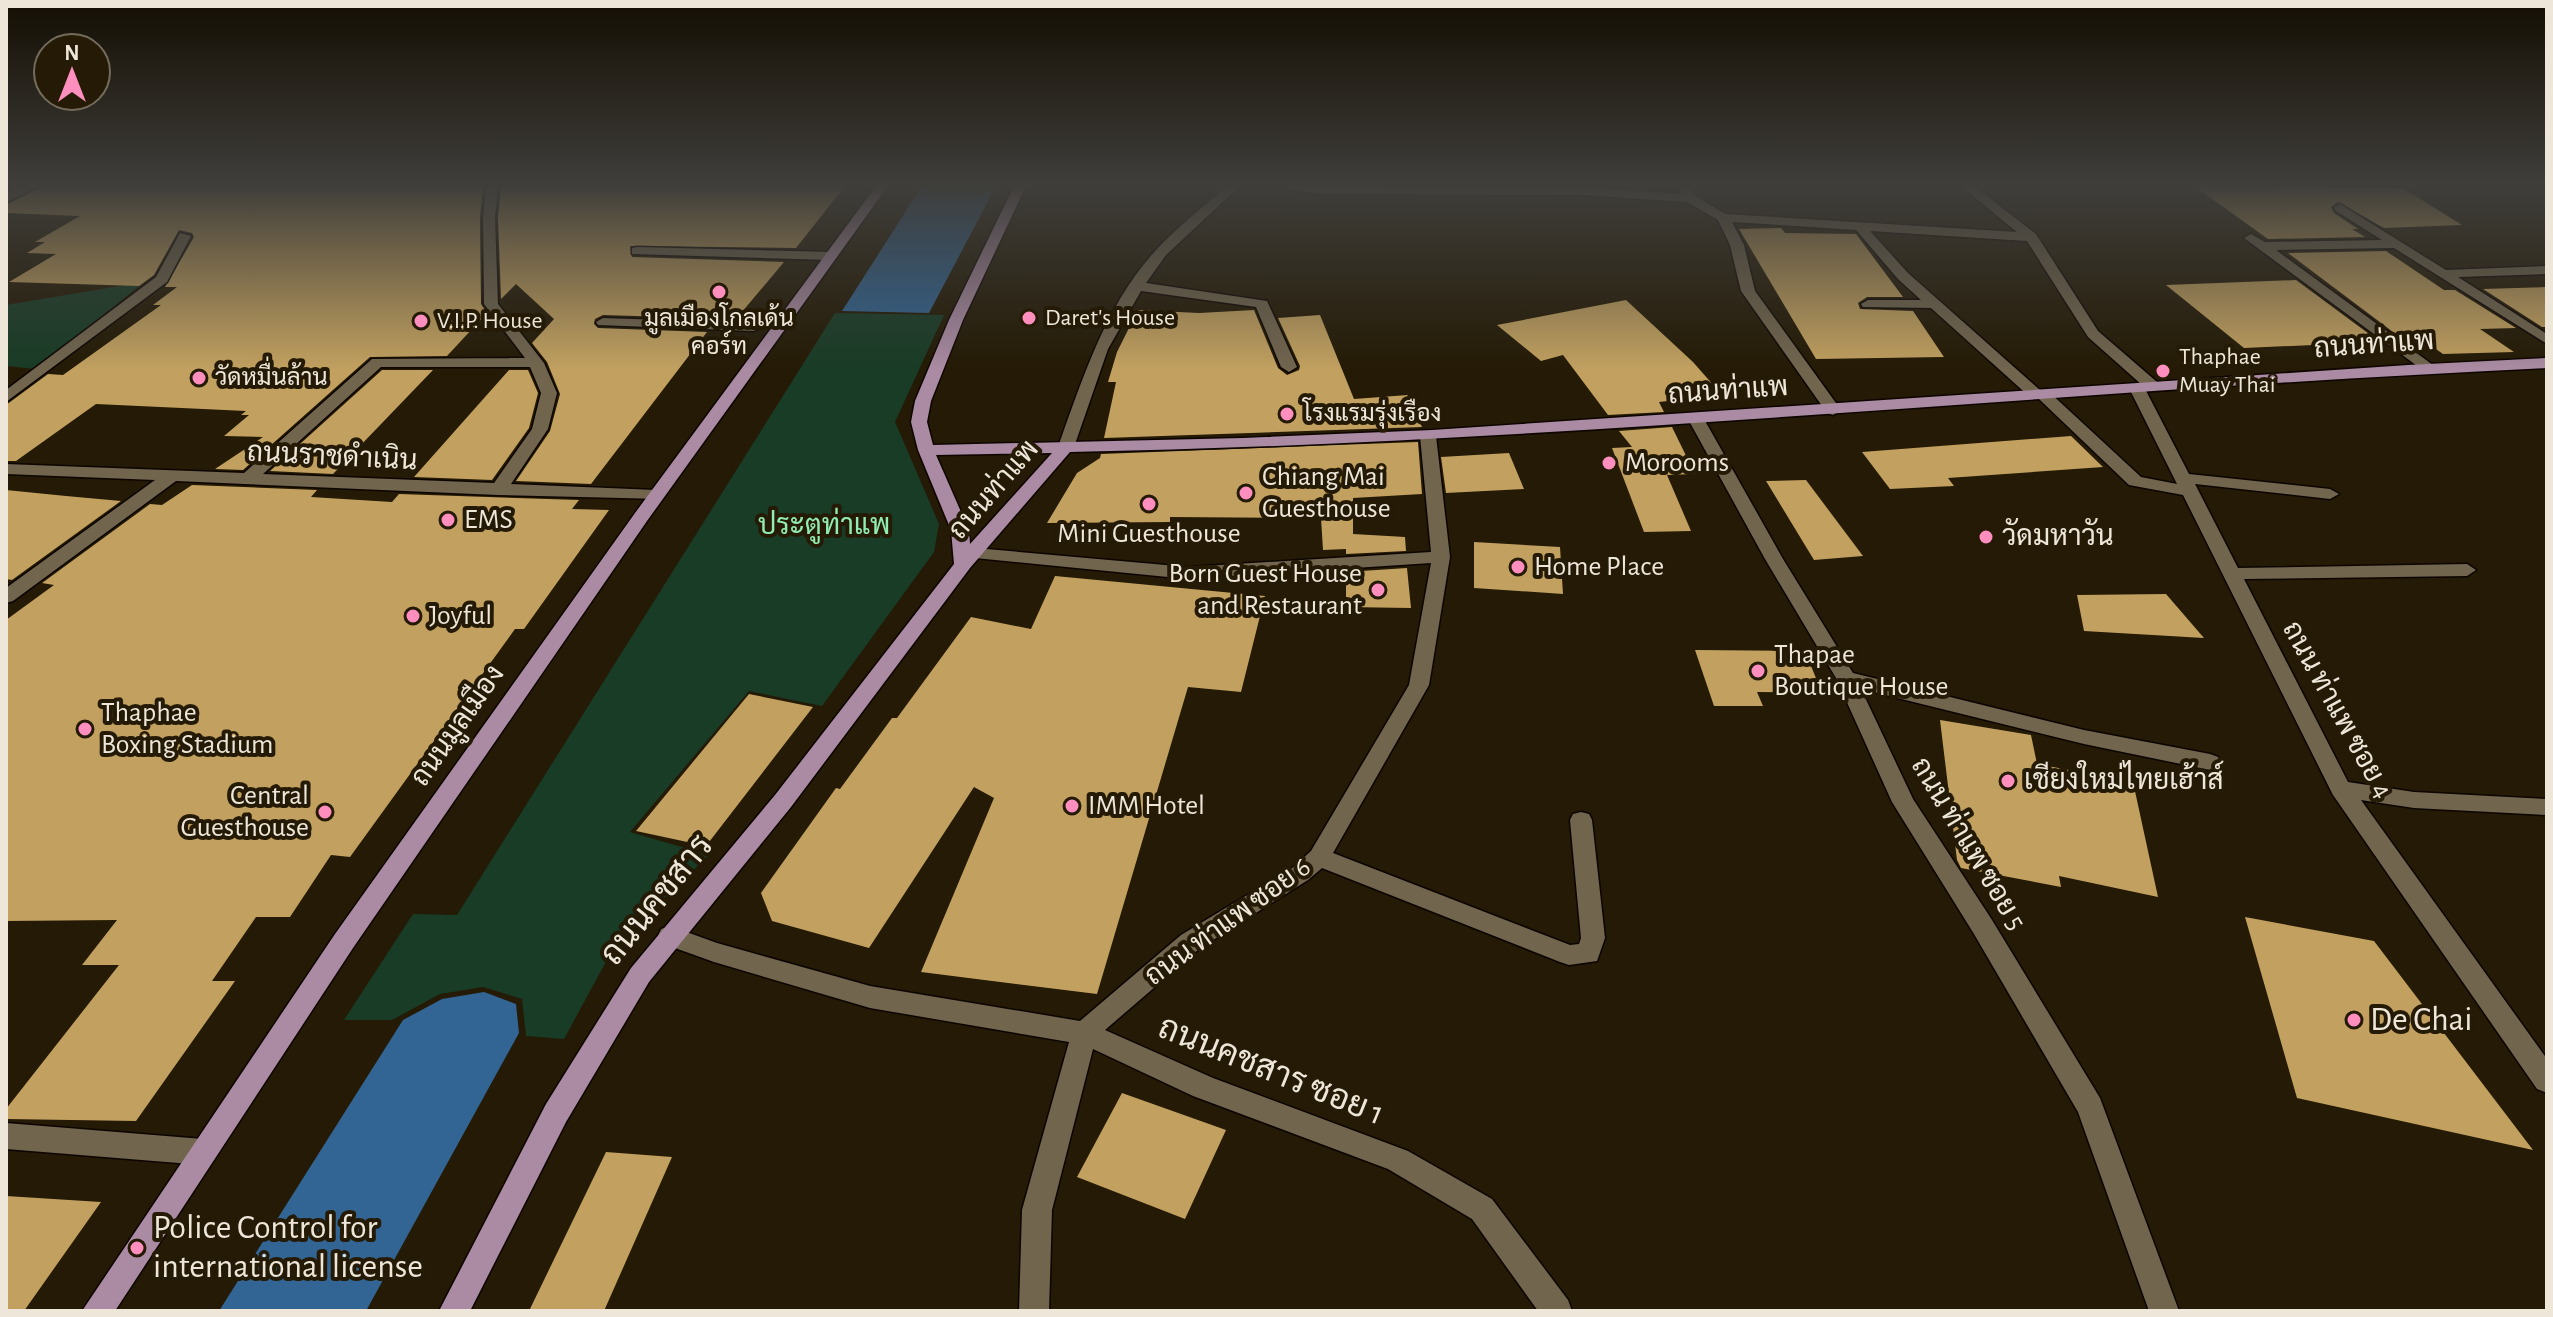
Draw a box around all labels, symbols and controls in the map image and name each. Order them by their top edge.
north arrow [32,32,112,112]
text: N [64,42,80,64]
marker: มูลเมืองโกลเด้น คอร์ท [710,283,728,301]
place label: มูลเมืองโกลเด้น คอร์ท [644,302,794,359]
place label: Daret's House [1045,306,1175,330]
place label: V.I.P. House [437,309,543,333]
marker: Daret's House [1020,309,1038,327]
marker: V.I.P. House [412,312,430,330]
street label: ถนนท่าแพ [2313,322,2435,363]
place label: Thaphae Muay Thai [2179,345,2276,397]
place label: วัดหมื่นล้าน [215,356,328,390]
marker: Thaphae Muay Thai [2154,362,2172,380]
street label: ถนนท่าแพ [1667,368,1789,409]
marker: วัดหมื่นล้าน [190,369,208,387]
place label: โรงแรมรุ่งเรือง [1301,397,1441,429]
marker: โรงแรมรุ่งเรือง [1278,405,1296,423]
street label: ถนนท่าแพ [940,432,1044,545]
street label: ถนนราชดำเนิน [246,435,418,475]
place label: Morooms [1625,449,1729,477]
marker: Morooms [1600,454,1618,472]
place label: Chiang Mai Guesthouse [1262,463,1391,523]
marker: Chiang Mai Guesthouse [1237,484,1255,502]
marker: Mini Guesthouse [1140,495,1158,513]
place label: EMS [464,506,513,534]
park label: ประตูท่าแพ [758,507,890,544]
marker: EMS [439,511,457,529]
place label: วัดมหาวัน [2002,517,2114,551]
place label: Mini Guesthouse [1057,520,1241,548]
marker: วัดมหาวัน [1977,528,1995,546]
place label: Home Place [1534,553,1664,581]
marker: Home Place [1509,558,1527,576]
place label: Born Guest House and Restaurant [1168,560,1362,620]
marker: Born Guest House and Restaurant [1369,581,1387,599]
place label: Joyful [429,602,492,630]
marker: Joyful [404,607,422,625]
street label: ถนน ท่าแพ ซอย 4 [2277,614,2401,803]
place label: Thapae Boutique House [1774,641,1948,701]
street label: ถนนมูลเมือง [401,657,513,794]
marker: Thapae Boutique House [1749,662,1767,680]
place label: Thaphae Boxing Stadium [101,699,273,759]
marker: Thaphae Boxing Stadium [76,720,94,738]
street label: ถนน ท่าแพ ซอย 5 [1906,750,2035,935]
place label: เชียงใหม่ไทยเฮ้าส์ [2024,760,2224,795]
marker: เชียงใหม่ไทยเฮ้าส์ [1999,772,2017,790]
place label: Central Guesthouse [180,782,309,842]
place label: IMM Hotel [1088,792,1205,820]
marker: IMM Hotel [1063,797,1081,815]
marker: Central Guesthouse [316,803,334,821]
street label: ถนนคชสาร [594,828,720,972]
street label: ถนน ท่าแพ ซอย 6 [1137,849,1316,991]
place label: De Chai [2370,1003,2473,1037]
street label: ถนนคชสาร ซอย 1 [1153,1010,1389,1132]
marker: De Chai [2345,1011,2363,1029]
place label: Police Control for international license [153,1211,423,1284]
marker: Police Control for international license [128,1239,146,1257]

